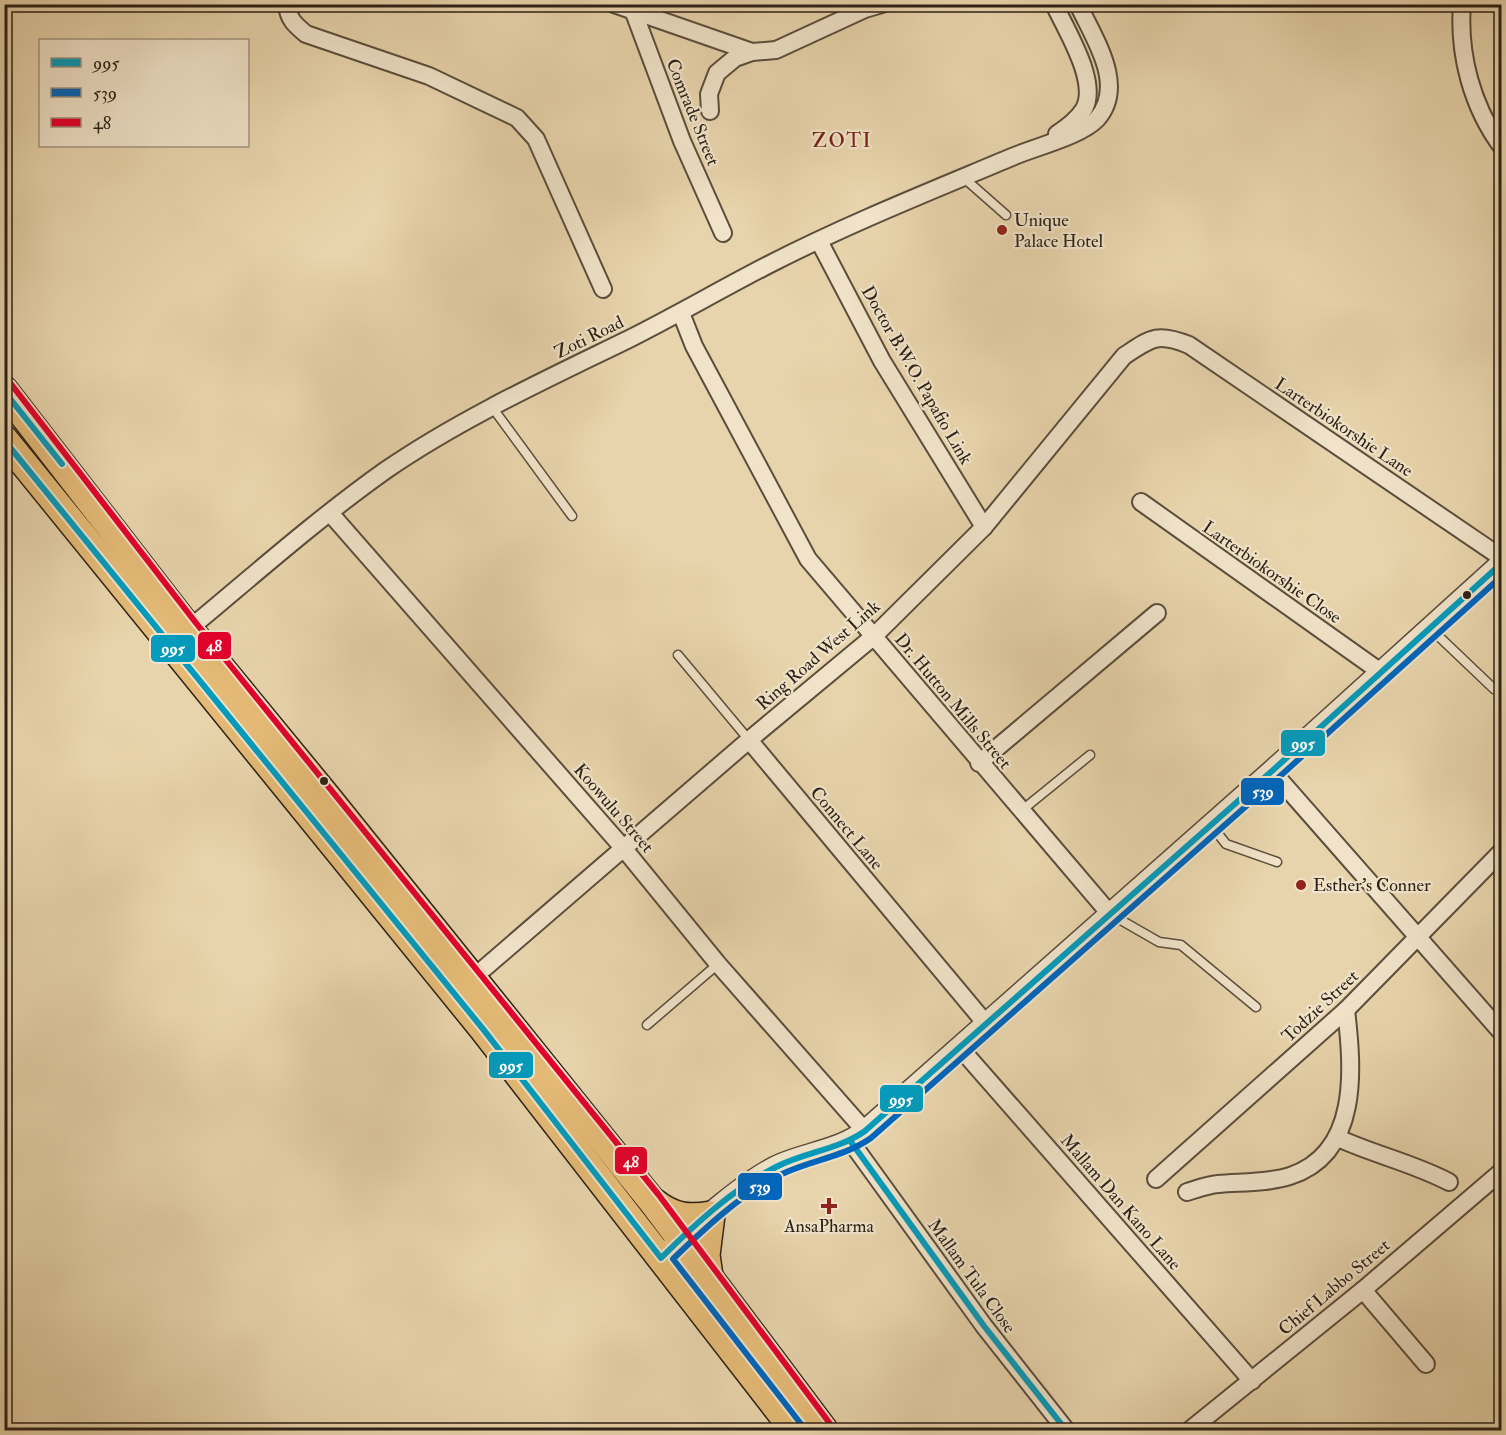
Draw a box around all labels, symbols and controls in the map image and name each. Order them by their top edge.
legend [39,39,249,147]
text: 995 [91,52,119,75]
street label: Comrade Street [661,55,725,169]
text: 539 [93,82,117,105]
text: 48 [93,112,111,135]
district label: ZOTI [812,128,872,153]
place label: Unique Palace Hotel [1014,209,1104,253]
marker: Unique Palace Hotel [995,223,1009,237]
street label: Doctor B.W.O. Papafio Link [856,282,977,469]
street label: Zoti Road [551,311,628,364]
street label: Larterbiokorshie Lane [1270,373,1418,482]
street label: Larterbiokorshie Close [1198,516,1346,629]
unlabelled marker [1461,589,1473,601]
street label: Ring Road West Link [752,595,885,715]
street label: Dr. Hutton Mills Street [889,629,1016,774]
line badge: 48 [197,631,232,660]
line badge: 995 [150,634,196,663]
text: 48 [205,636,223,656]
text: 995 [159,639,186,659]
line badge: 995 [1280,729,1326,757]
text: 995 [1289,734,1316,754]
street label: Koowulu Street [569,759,659,858]
unlabelled marker [318,775,330,787]
line badge: 539 [1240,777,1285,806]
street label: Connect Lane [805,782,889,875]
text: 539 [1252,782,1274,802]
place label: Esther's Conner [1313,874,1431,897]
marker: Esther's Conner [1294,878,1308,892]
street label: Todzie Street [1277,965,1364,1048]
line badge: 995 [488,1051,534,1079]
text: 995 [497,1056,524,1076]
line badge: 995 [879,1084,924,1113]
text: 995 [887,1090,914,1110]
street label: Mallam Dan Kano Lane [1055,1129,1186,1276]
line badge: 48 [614,1146,648,1175]
text: 48 [622,1152,640,1172]
line badge: 539 [737,1172,783,1201]
text: 539 [749,1177,771,1197]
marker: AnsaPharma [822,1199,836,1213]
place label: AnsaPharma [783,1215,874,1238]
street label: Mallam Tula Close [922,1215,1021,1338]
street label: Chief Labbo Street [1274,1234,1395,1341]

